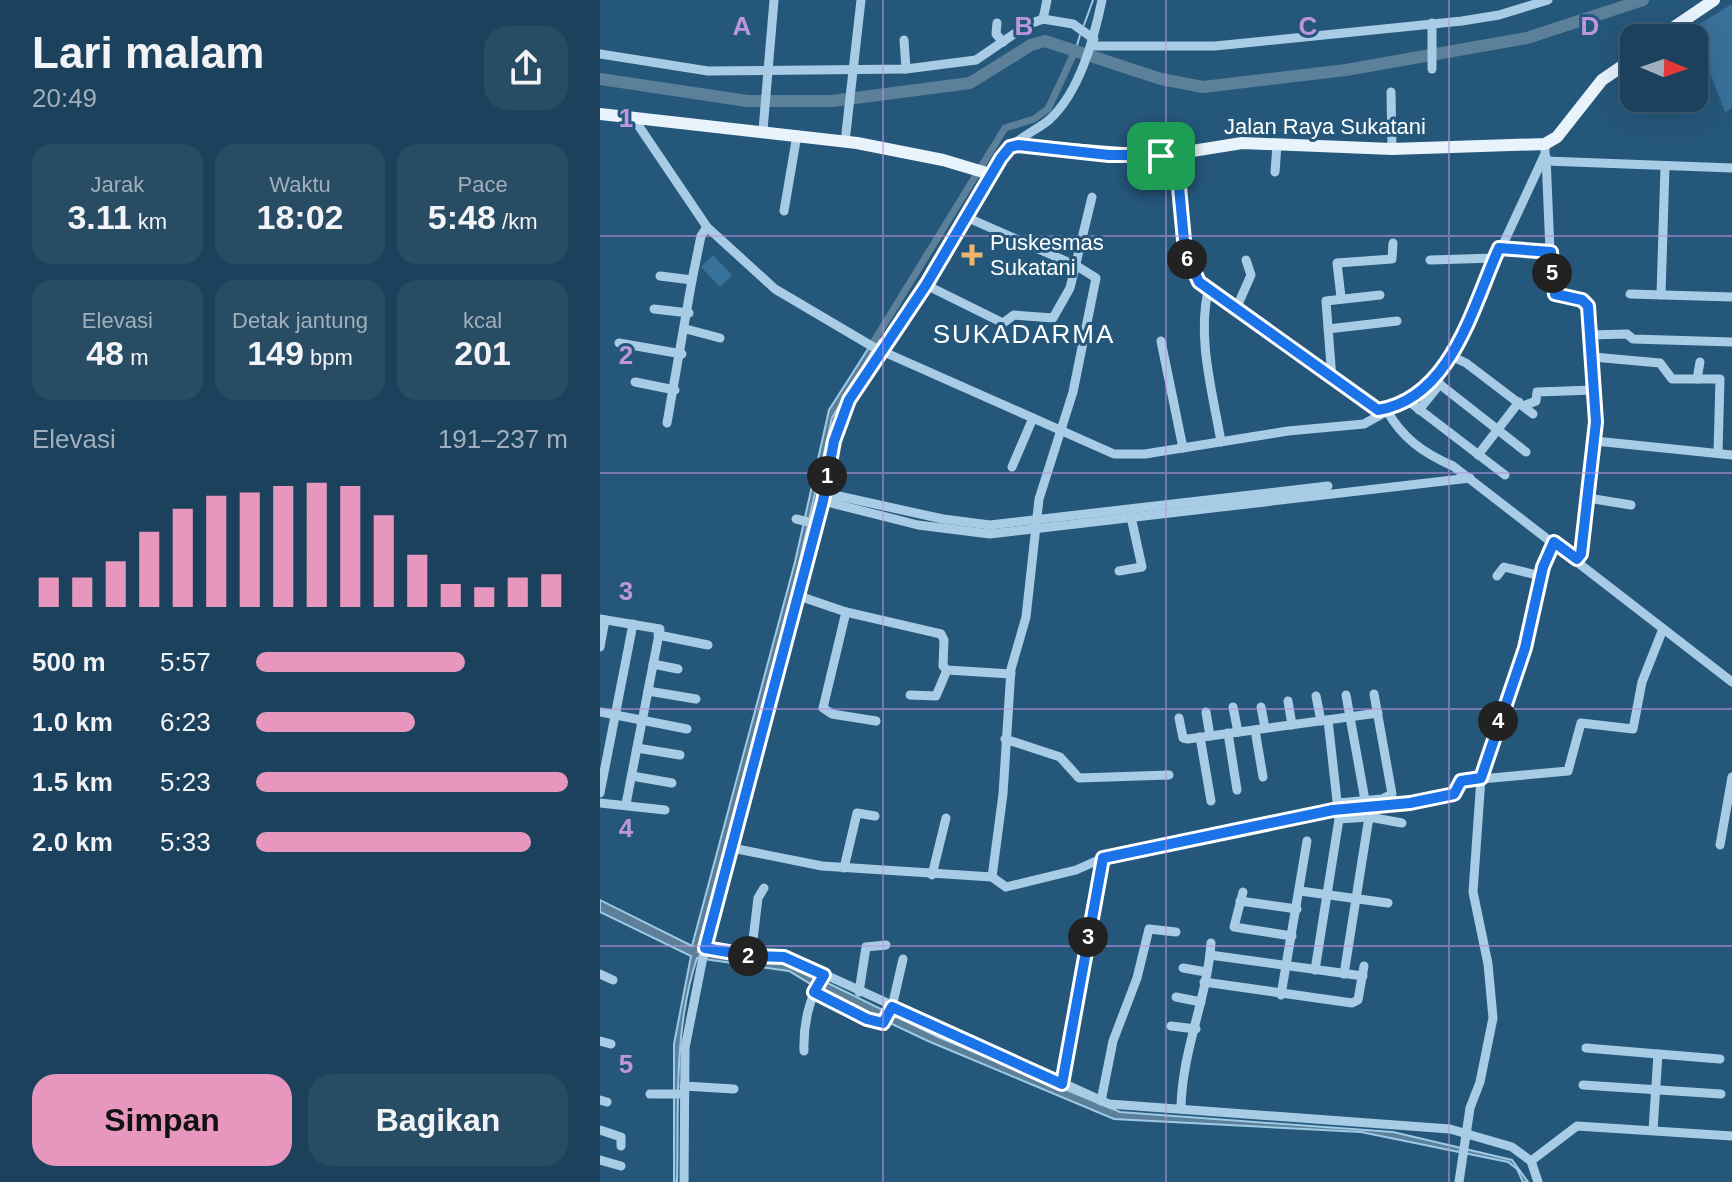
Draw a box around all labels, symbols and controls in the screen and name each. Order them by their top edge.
text: A [733,11,752,41]
text: B [1015,11,1033,41]
text: C [1299,11,1318,41]
text: D [1581,11,1599,41]
north arrow [1620,24,1708,112]
map controls [1620,24,1708,112]
button: share [484,26,568,110]
text: Lari malam [32,28,264,77]
text: 20:49 [32,83,97,113]
text: 1 [619,103,633,133]
street label: Jalan Raya Sukatani [1224,114,1426,139]
pin [1127,122,1195,190]
icon: arrive [1139,134,1183,178]
text: Jarak [90,172,144,197]
text: Waktu [269,172,331,197]
text: Pace [458,172,508,197]
text: 3.11 [67,198,132,236]
text: 18:02 [257,198,343,236]
text: 5:48 [428,198,496,236]
text: km [132,209,167,234]
text: /km [496,209,537,234]
place label: Puskesmas Sukatani [990,230,1104,280]
pin: 6 [1167,239,1207,279]
marker: Puskesmas Sukatani [961,244,983,266]
text: 6 [1181,246,1193,271]
pin: 5 [1532,253,1572,293]
text: 5 [1546,260,1558,285]
text: Elevasi [82,308,153,333]
text: Detak jantung [232,308,368,333]
text: kcal [463,308,502,333]
district label: SUKADARMA [933,319,1115,349]
text: 48 [86,334,124,372]
text: 149 [247,334,304,372]
text: 201 [454,334,511,372]
text: 2 [619,340,633,370]
text: m [124,345,148,370]
text: bpm [304,345,353,370]
text: Elevasi [32,424,116,454]
text: 191–237 m [438,424,568,454]
pin: 1 [807,456,847,496]
text: 1 [821,463,833,488]
text: 3 [619,576,633,606]
text: 500 m [32,647,106,677]
text: 5:57 [160,647,211,677]
pin: 4 [1478,701,1518,741]
text: 1.0 km [32,707,113,737]
text: 6:23 [160,707,211,737]
text: 4 [1492,708,1504,733]
text: 1.5 km [32,767,113,797]
text: 5:23 [160,767,211,797]
text: 4 [619,813,634,843]
text: 2.0 km [32,827,113,857]
text: 5:33 [160,827,211,857]
pin: 3 [1068,917,1108,957]
text: 3 [1082,924,1094,949]
pin: 2 [728,936,768,976]
text: 2 [742,943,754,968]
text: 5 [619,1049,633,1079]
button: Simpan [32,1074,292,1166]
button: Bagikan [308,1074,568,1166]

